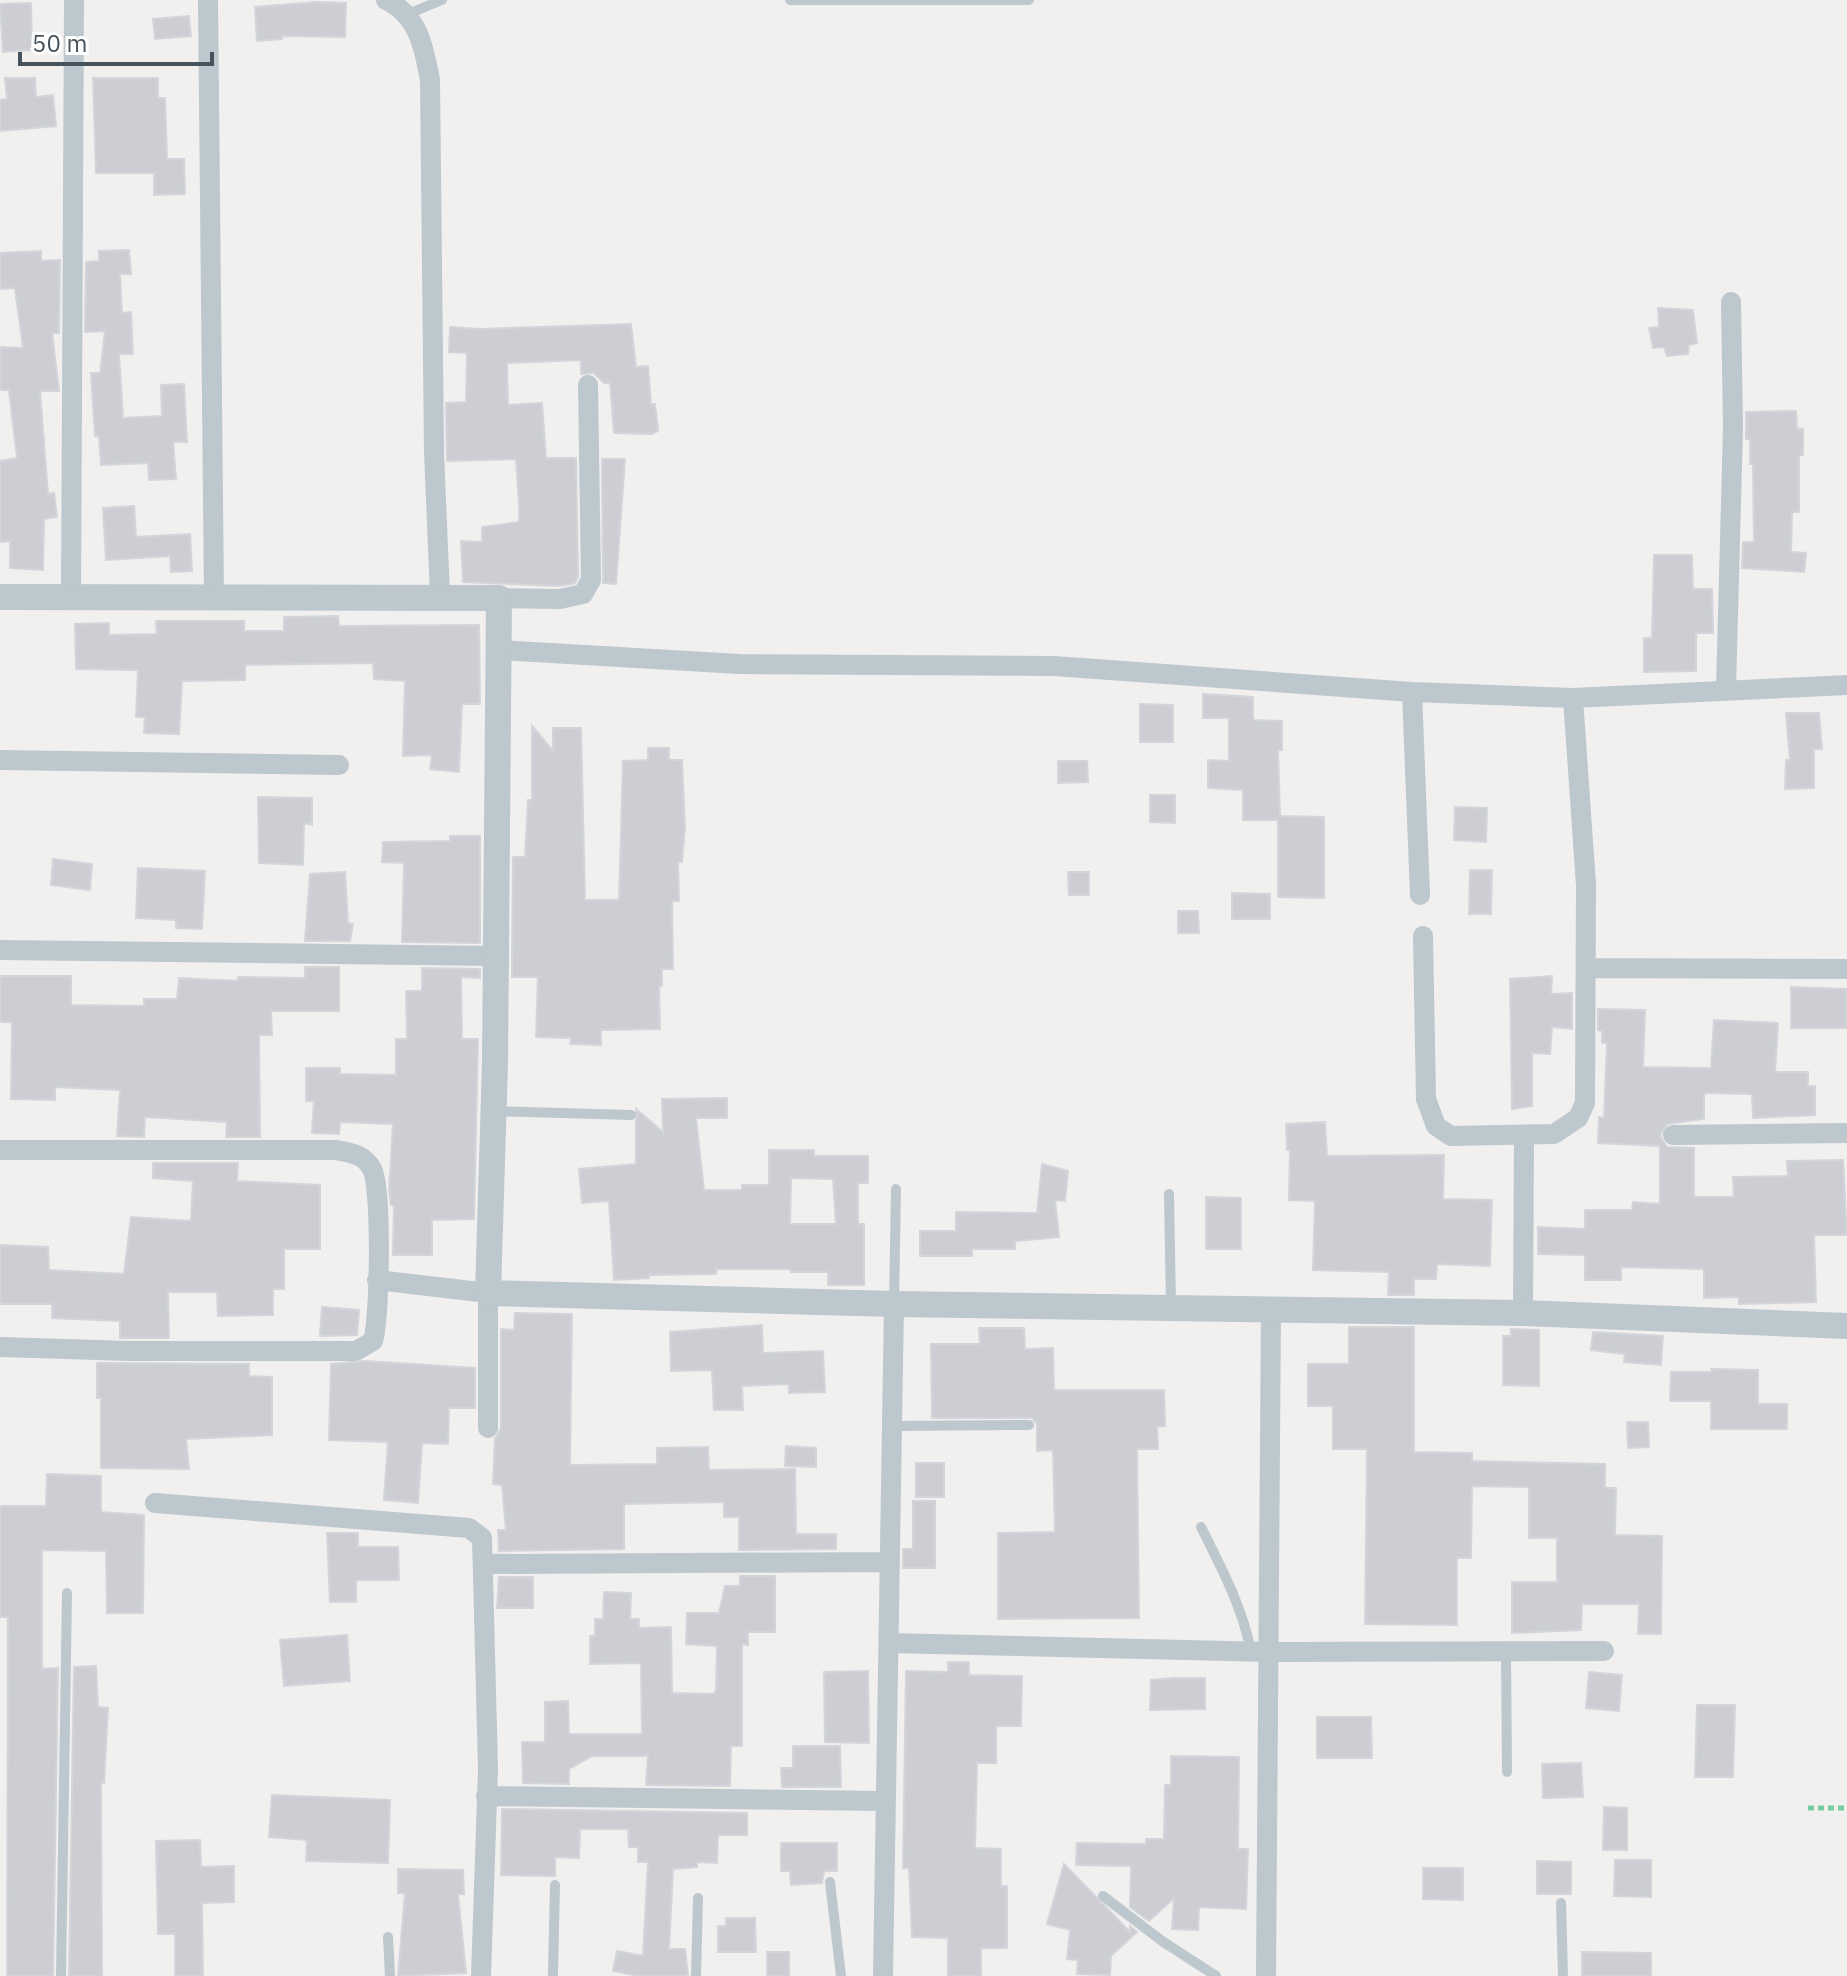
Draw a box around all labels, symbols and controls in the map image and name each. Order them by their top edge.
scale bar [20,16,212,66]
text: 50 m [32,27,87,59]

